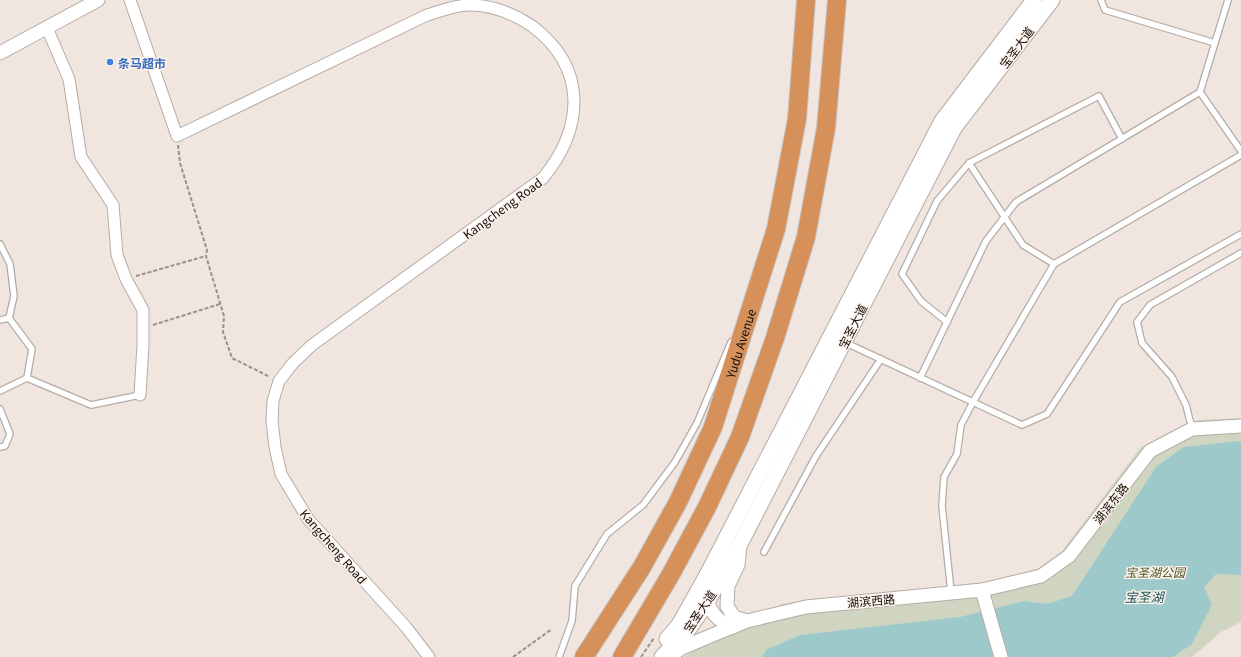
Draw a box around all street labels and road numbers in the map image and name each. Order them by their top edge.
street label: 宝圣大道 [995,23,1037,71]
street label: Kangcheng Road [459,174,545,242]
street label: 宝圣大道 [834,301,870,351]
street label: Yudu Avenue [720,306,759,381]
street label: 湖滨东路 [1089,479,1131,527]
street label: Kangcheng Road [297,505,371,587]
street label: 宝圣大道 [679,586,719,636]
street label: 湖滨西路 [846,589,896,611]

